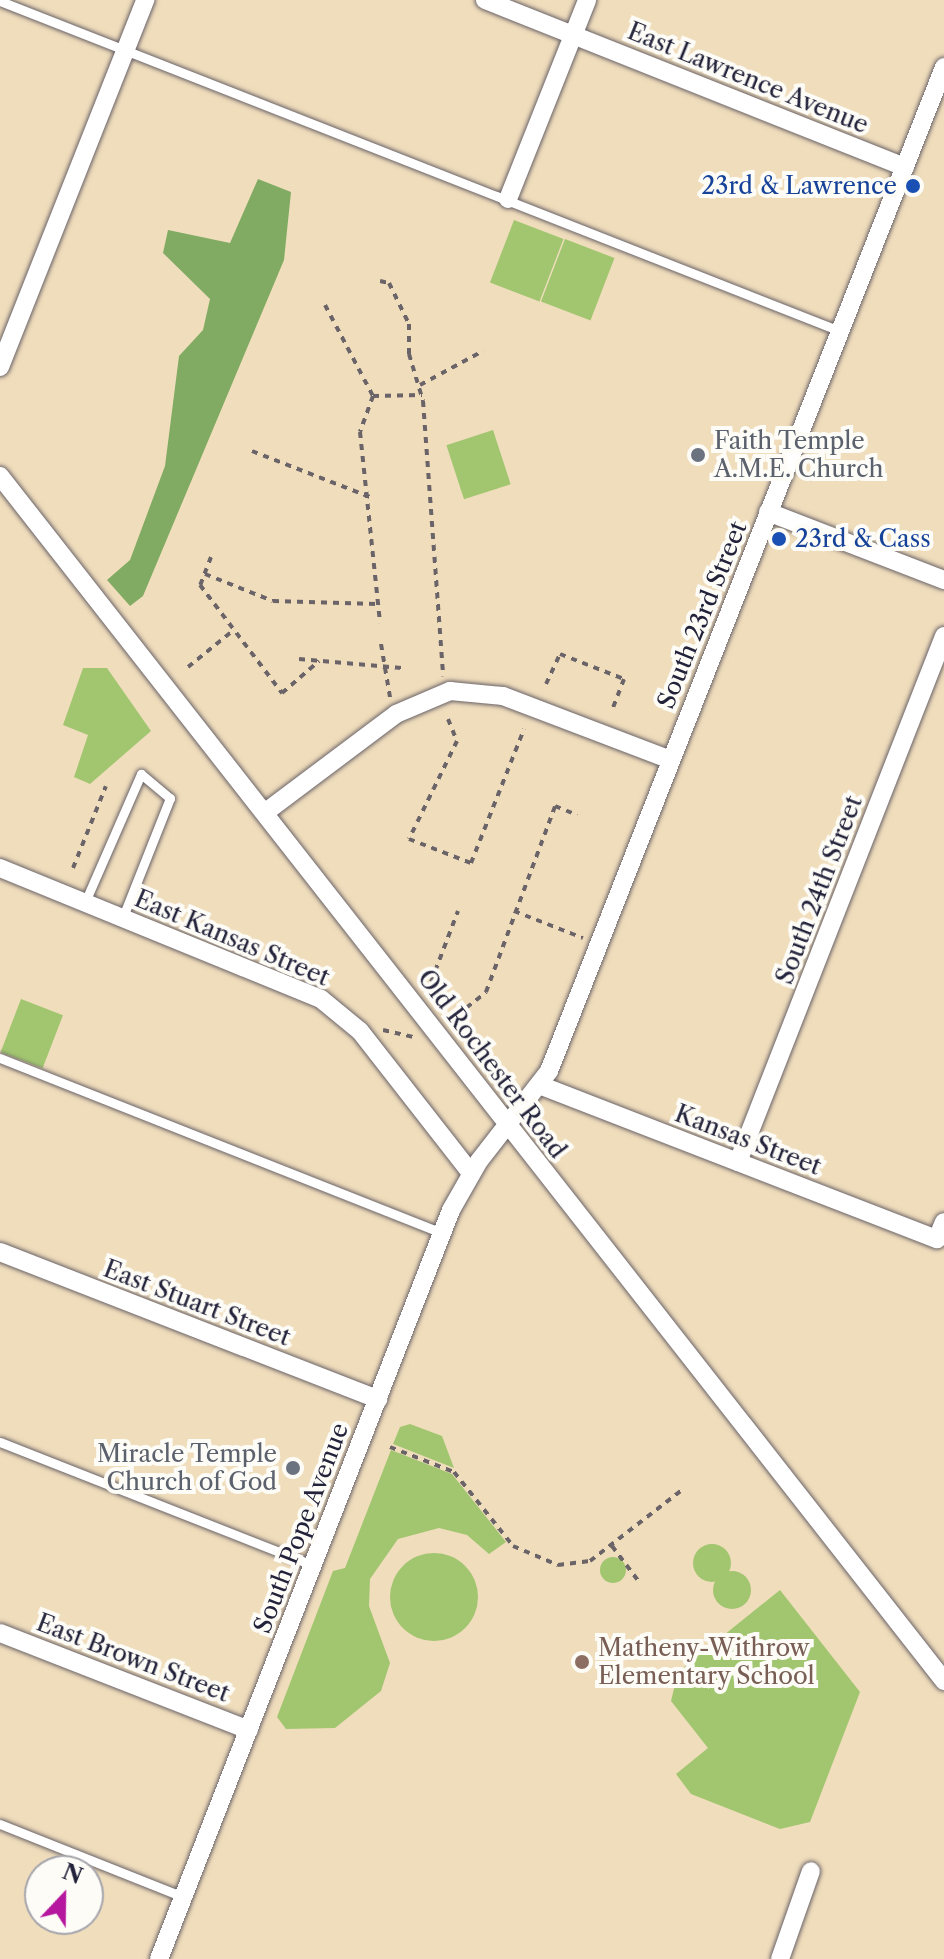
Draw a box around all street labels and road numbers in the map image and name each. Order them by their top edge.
street label: East Lawrence Avenue [623,16,873,140]
street label: South 23rd Street [651,517,753,713]
street label: South 24th Street [770,792,868,988]
street label: East Kansas Street [130,884,334,992]
street label: Old Rochester Road [412,964,572,1164]
street label: Kansas Street [671,1099,825,1181]
street label: East Stuart Street [100,1254,294,1352]
street label: South Pope Avenue [247,1418,355,1638]
street label: East Brown Street [33,1608,233,1708]

